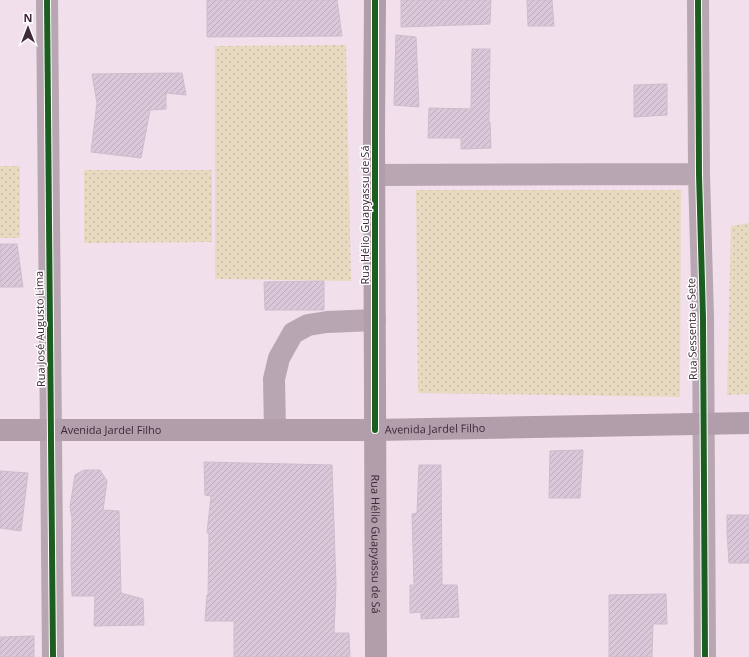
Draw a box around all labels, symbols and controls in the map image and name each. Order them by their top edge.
north arrow [8,8,48,48]
text: N [24,10,32,25]
street label: Rua Hélio Guapyassu de Sá [357,145,372,285]
street label: Rua José Augusto Lima [31,271,48,387]
street label: Rua Sessenta e Sete [683,278,700,380]
street label: Avenida Jardel Filho [385,420,486,437]
street label: Avenida Jardel Filho [61,422,162,437]
street label: Rua Hélio Guapyassu de Sá [368,474,384,614]

